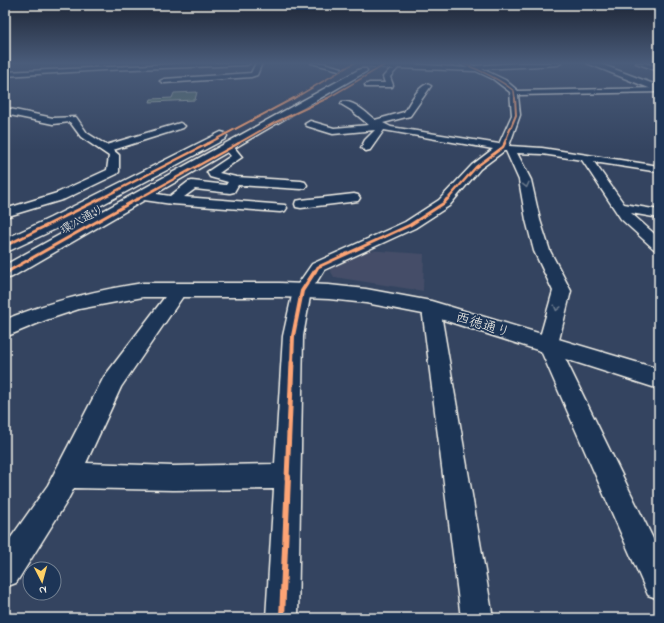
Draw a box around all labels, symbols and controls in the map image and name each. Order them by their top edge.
one-way arrow [521,182,529,188]
street label: 環八通り [57,200,108,239]
one-way arrow [553,304,562,311]
street label: 西徳通り [453,307,512,344]
north arrow [22,561,62,601]
text: N [38,582,47,598]

